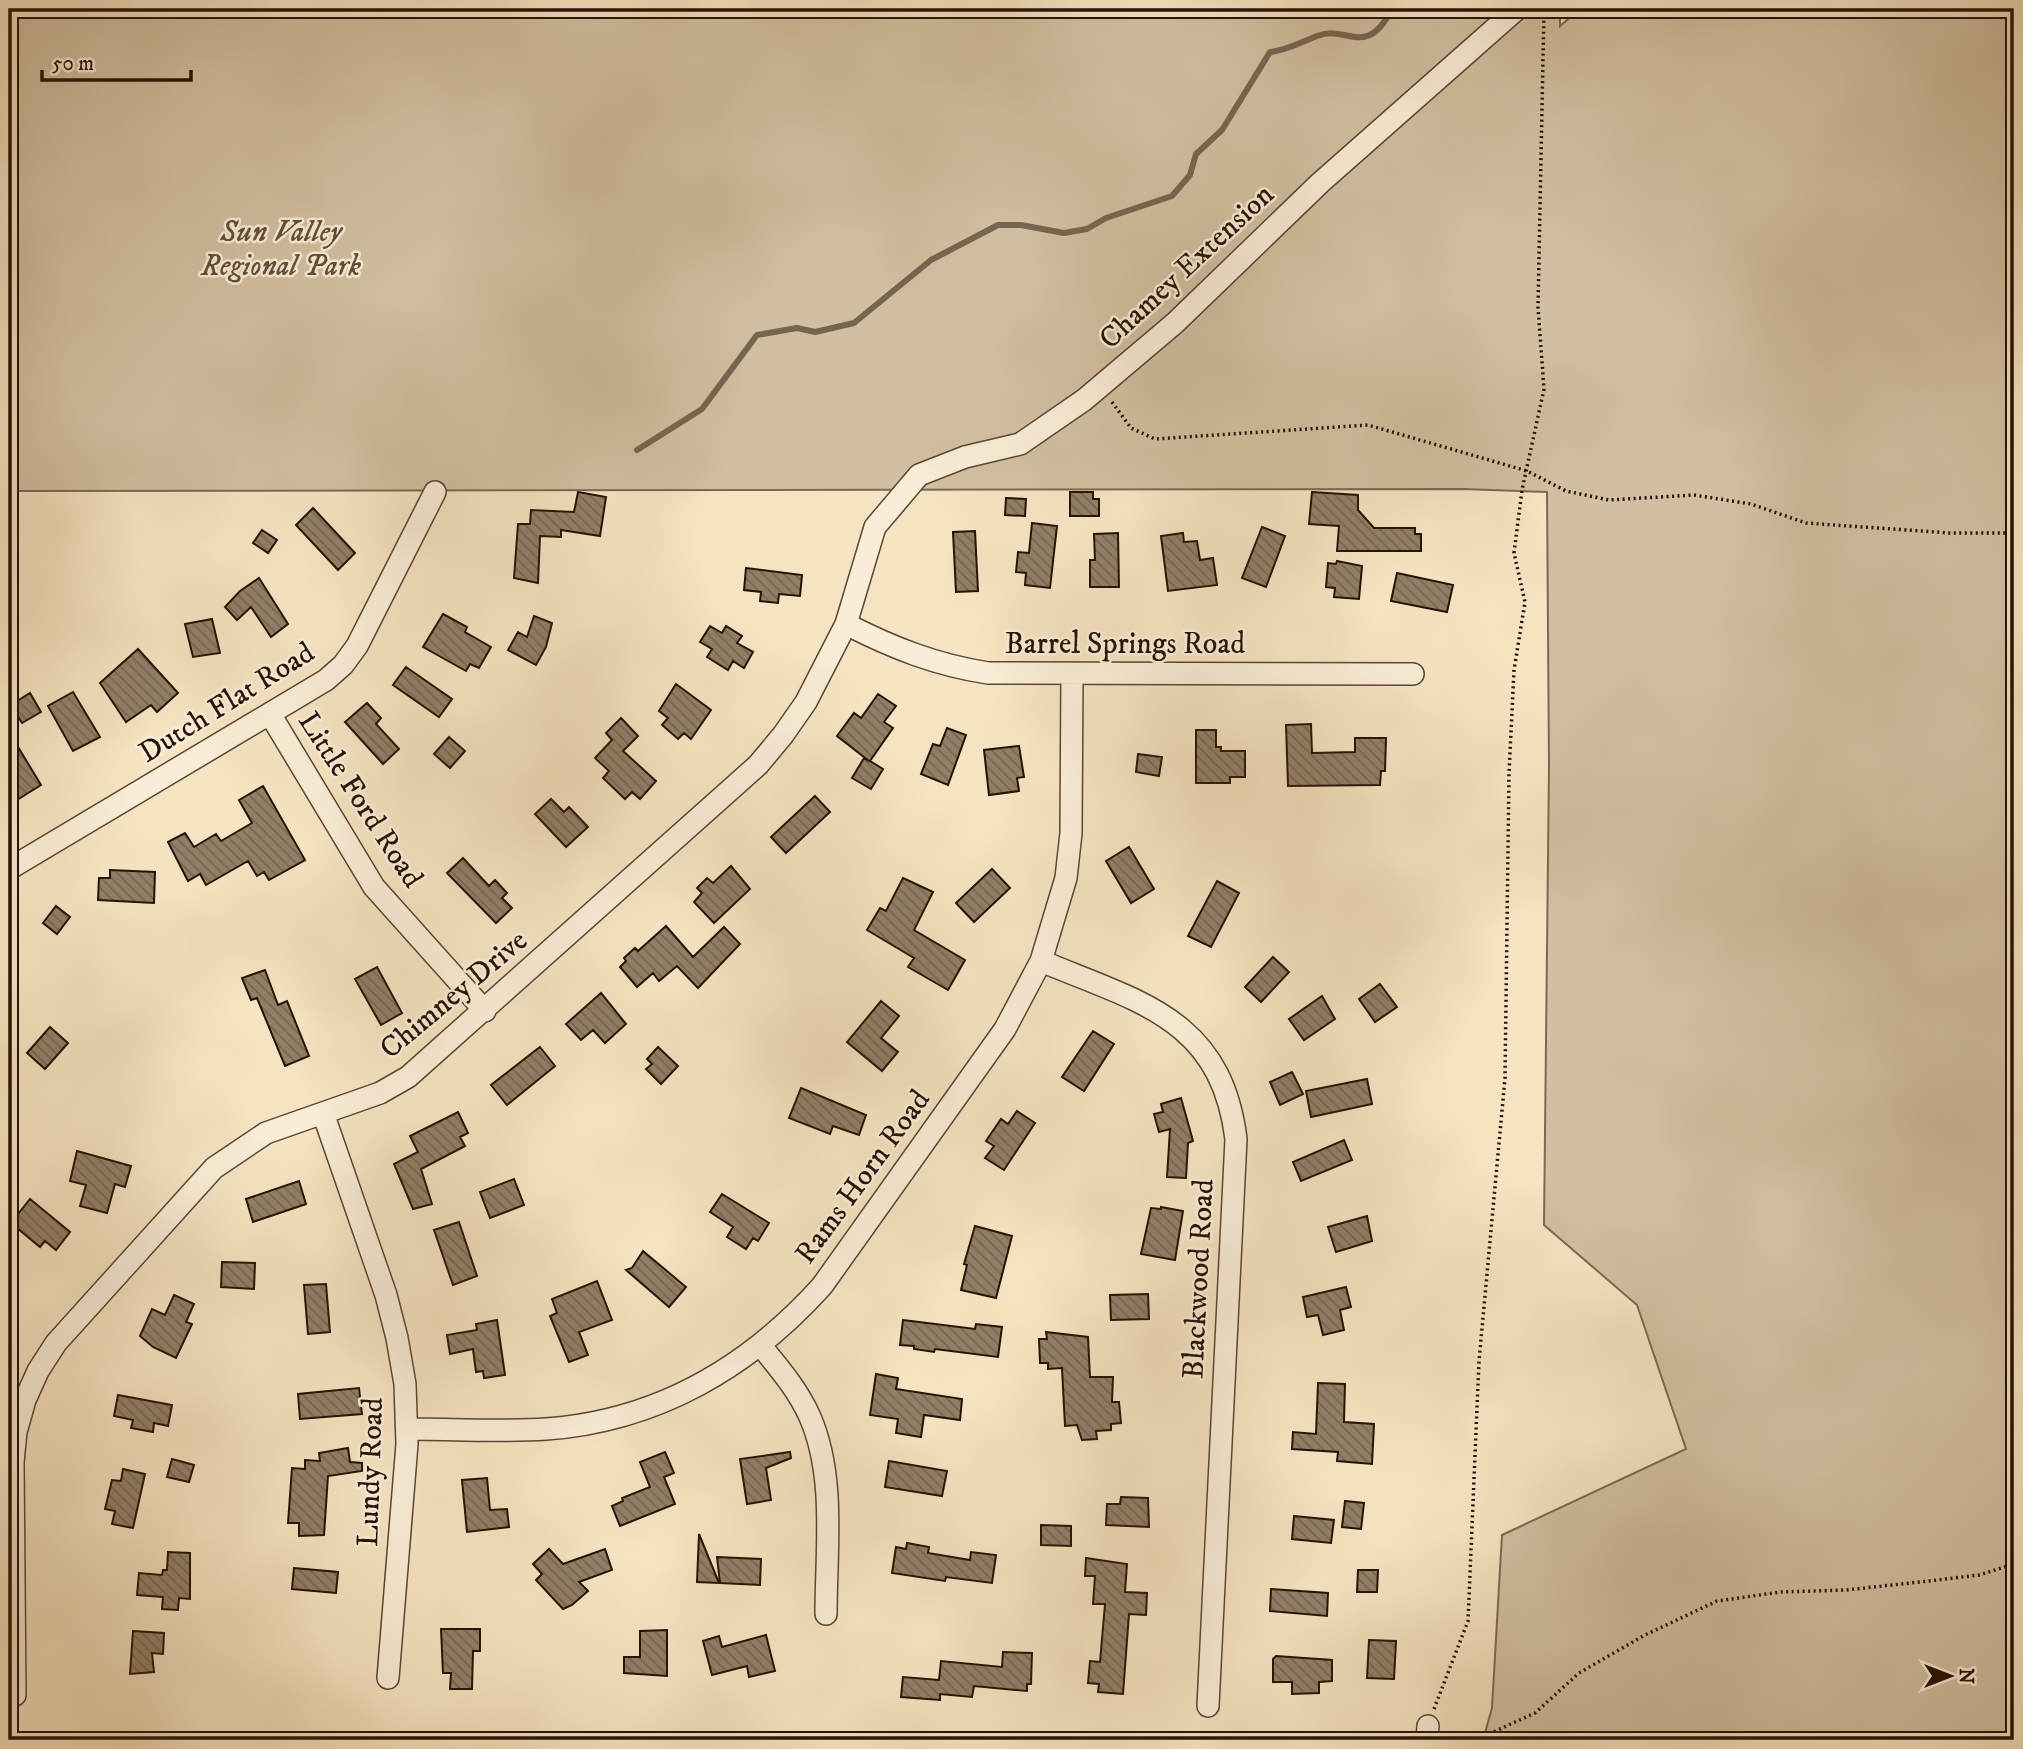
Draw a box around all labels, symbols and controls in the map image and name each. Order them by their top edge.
scale bar [42,38,191,82]
text: 50 m [52,51,94,77]
street label: Chamey Extension [1092,176,1282,357]
park label: Sun Valley Regional Park [200,214,362,285]
street label: Barrel Springs Road [1005,626,1245,663]
street label: Dutch Flat Road [132,634,322,772]
street label: Little Ford Road [289,705,431,895]
street label: Chimney Drive [373,923,535,1067]
street label: Rams Horn Road [787,1083,939,1271]
street label: Blackwood Road [1175,1178,1223,1380]
street label: Lundy Road [350,1397,392,1547]
north arrow [1914,1640,1984,1710]
text: N [1954,1668,1977,1684]

